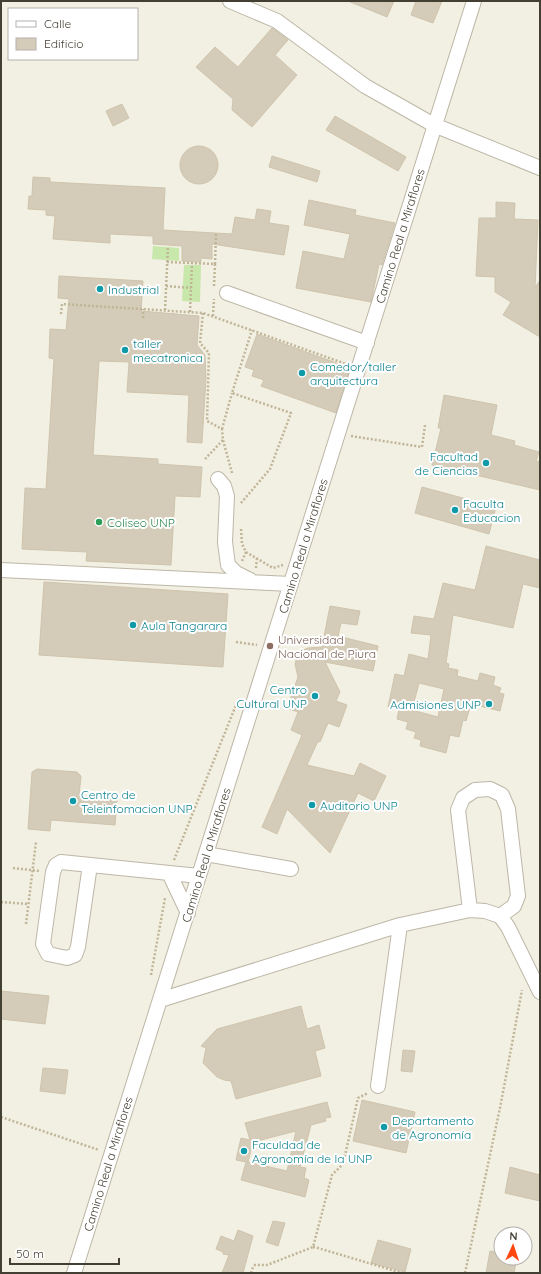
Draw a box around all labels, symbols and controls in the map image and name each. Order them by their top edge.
legend [8,8,138,60]
text: Calle [44,16,72,31]
text: Edificio [44,36,84,51]
street label: Camino Real a Miraflores [372,166,428,305]
place label: Industrial [108,282,159,297]
marker: Industrial [95,284,105,294]
place label: taller mecatronica [133,336,203,365]
marker: taller mecatronica [120,345,130,355]
place label: Comedor/taller arquitectura [310,359,397,388]
marker: Comedor/taller arquitectura [297,368,307,378]
place label: Facultad de Ciencias [415,449,478,478]
marker: Facultad de Ciencias [481,458,491,468]
street label: Camino Real a Miraflores [275,476,331,615]
place label: Faculta Educacion [463,496,521,525]
marker: Faculta Educacion [450,505,460,515]
place label: Coliseo UNP [107,515,175,530]
marker: Coliseo UNP [94,517,104,527]
place label: Aula Tangarara [141,618,227,633]
marker: Aula Tangarara [128,620,138,630]
place label: Universidad Nacional de Piura [278,632,376,661]
marker: Universidad Nacional de Piura [265,641,275,651]
place label: Centro Cultural UNP [236,682,307,711]
marker: Centro Cultural UNP [310,691,320,701]
place label: Admisiones UNP [390,697,481,712]
marker: Admisiones UNP [484,699,494,709]
street label: Camino Real a Miraflores [178,785,234,924]
place label: Centro de Teleinfomacion UNP [81,787,193,816]
marker: Centro de Teleinfomacion UNP [68,796,78,806]
place label: Auditorio UNP [320,798,398,813]
marker: Auditorio UNP [307,800,317,810]
street label: Camino Real a Miraflores [80,1094,136,1233]
place label: Departamento de Agronomía [392,1113,474,1142]
marker: Departamento de Agronomía [379,1122,389,1132]
place label: Faculdad de Agronomía de la UNP [252,1137,372,1166]
marker: Faculdad de Agronomía de la UNP [239,1146,249,1156]
north arrow [493,1226,533,1266]
text: N [509,1229,518,1243]
scale bar [10,1240,119,1266]
text: 50 m [16,1246,44,1261]

